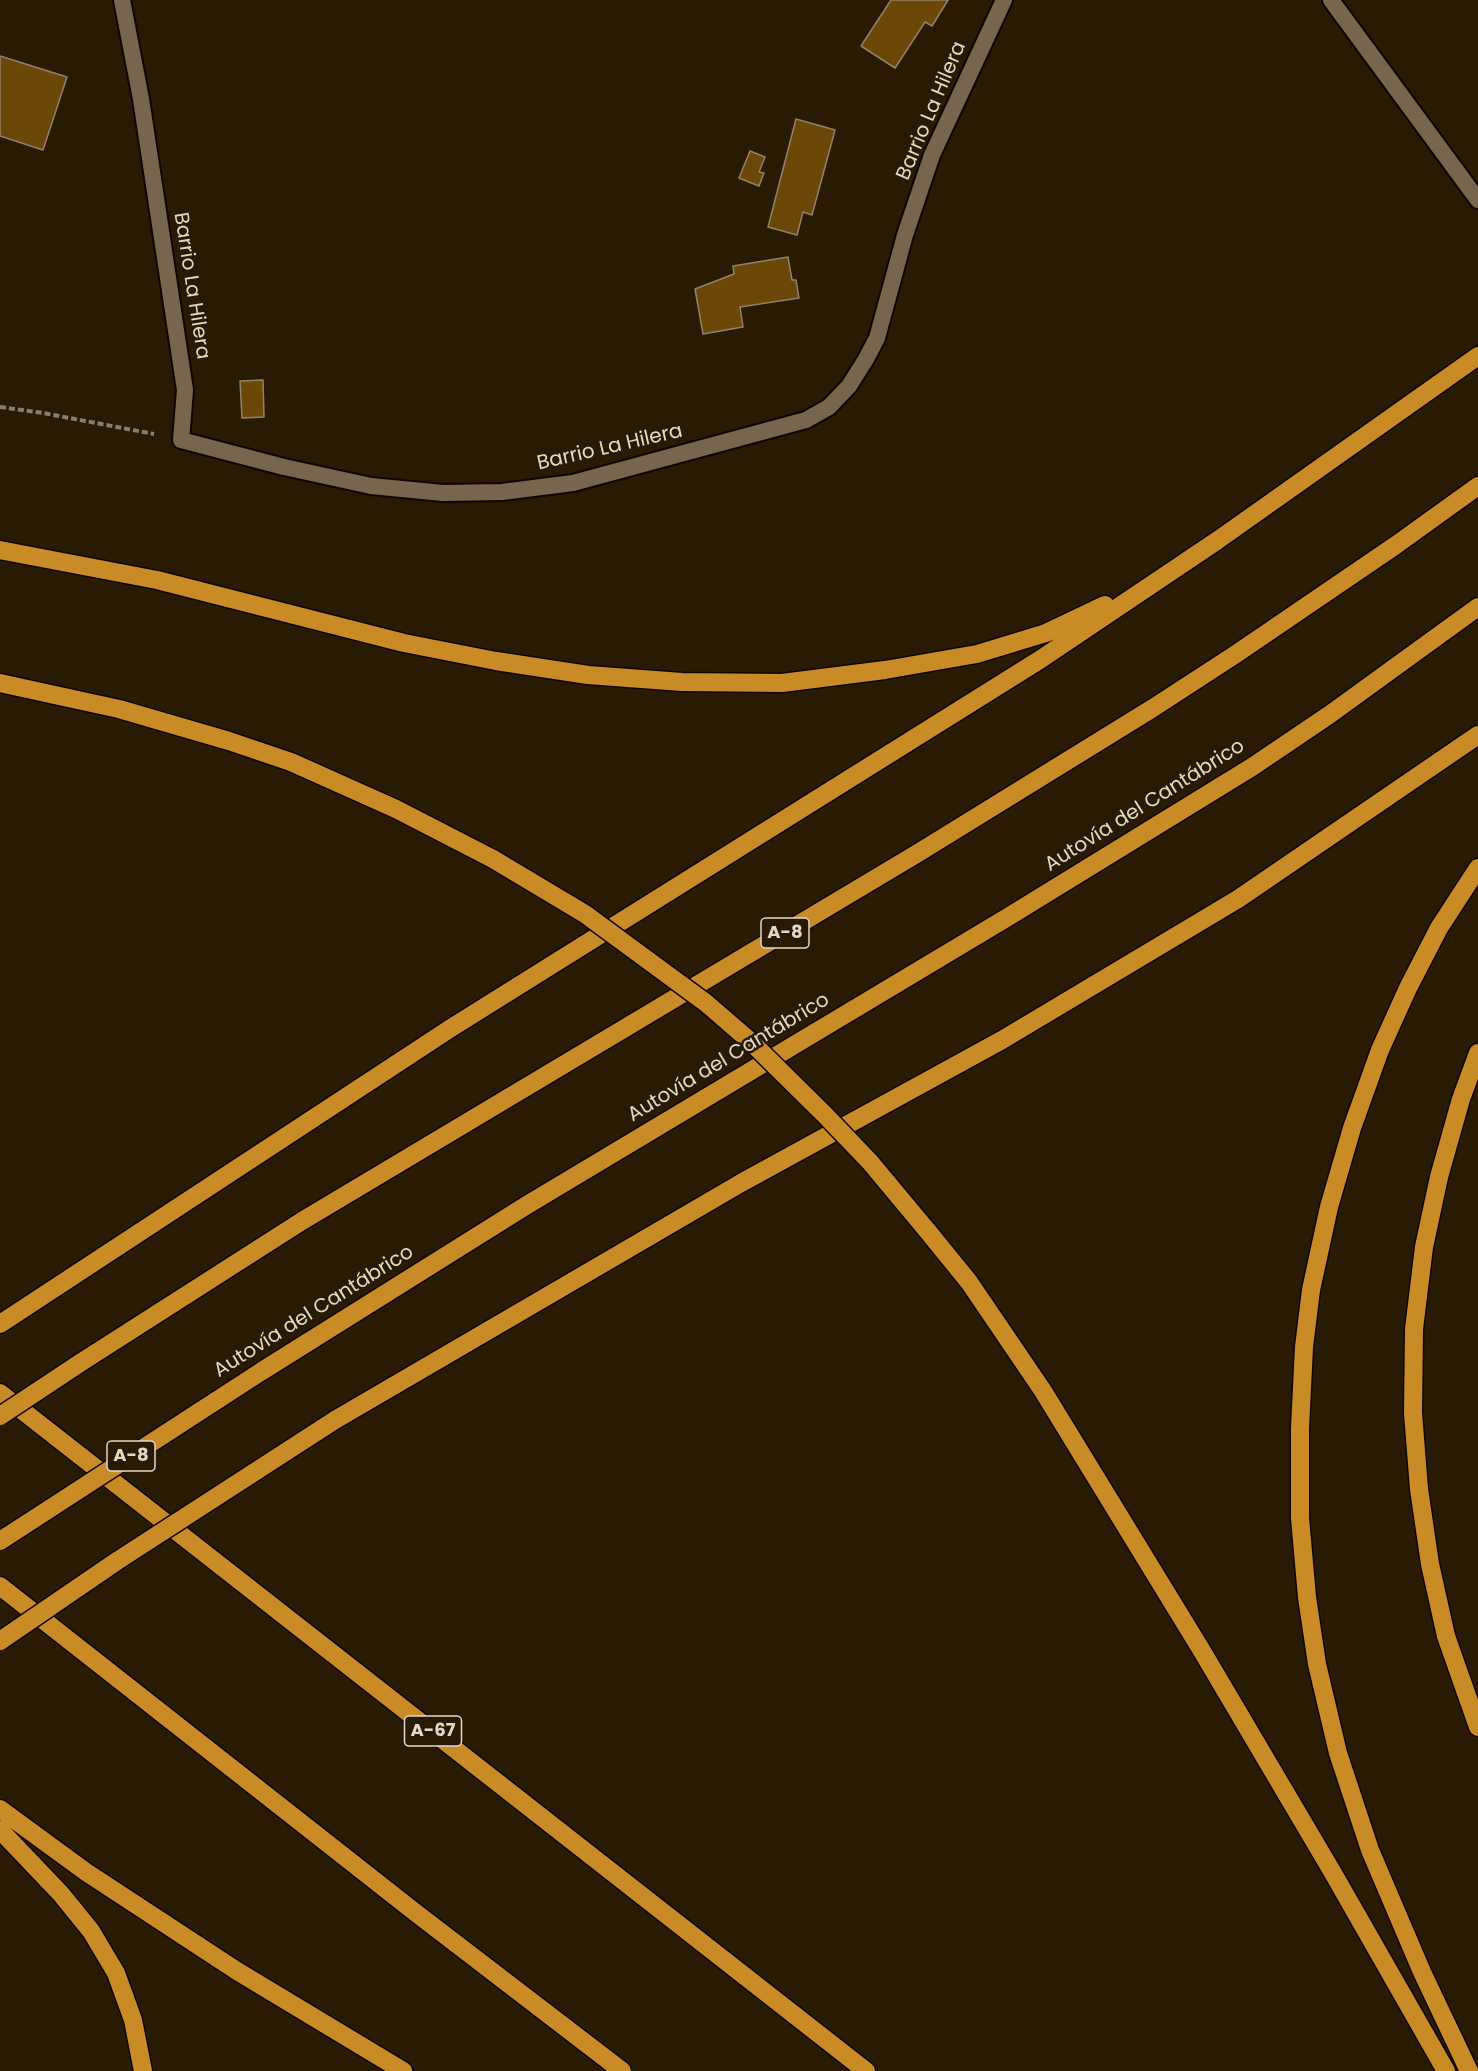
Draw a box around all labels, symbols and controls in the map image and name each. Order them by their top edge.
street label: Barrio La Hilera [892,38,972,184]
street label: Barrio La Hilera [168,211,214,361]
street label: Barrio La Hilera [535,420,685,476]
street label: Autovía del Cantábrico [1041,735,1249,877]
road number: A-8 [761,918,809,948]
street label: Autovía del Cantábrico [624,988,834,1128]
street label: Autovía del Cantábrico [210,1241,418,1383]
road number: A-8 [107,1441,155,1471]
road number: A-67 [404,1716,462,1746]

